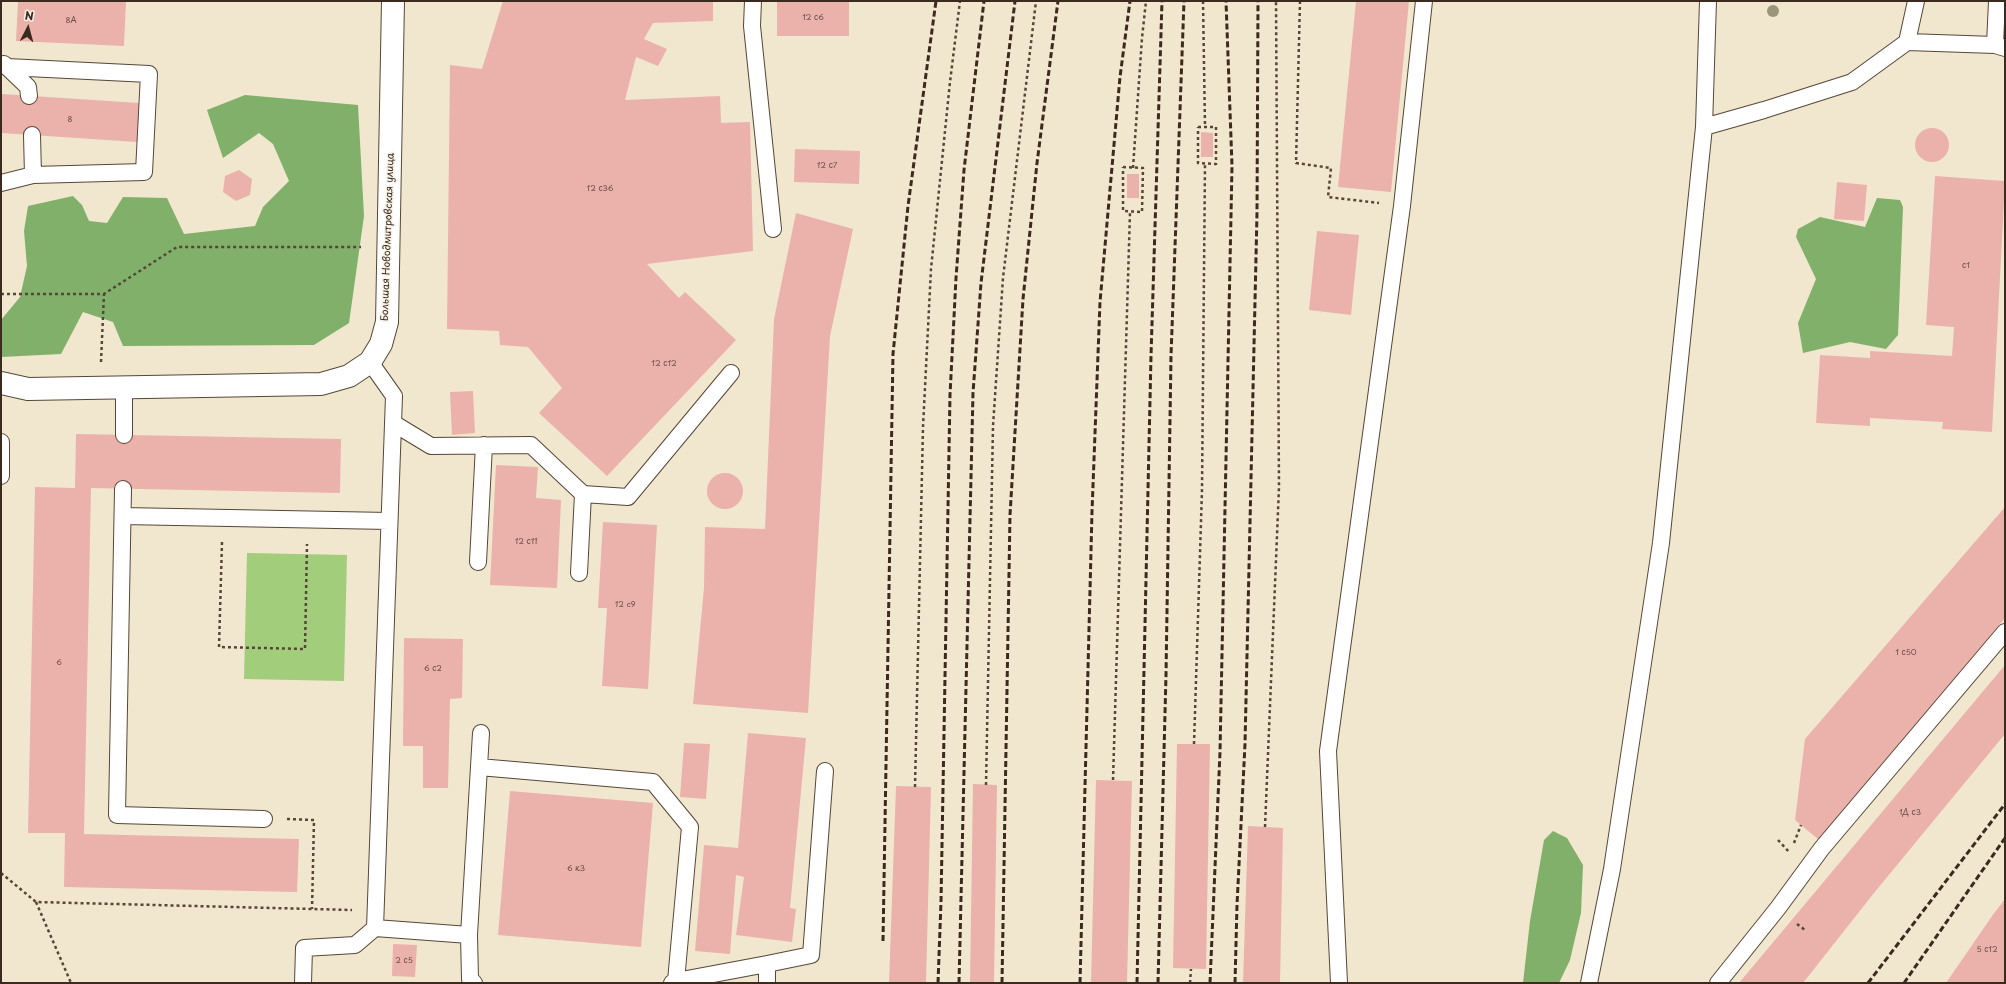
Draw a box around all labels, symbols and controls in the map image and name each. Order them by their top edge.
text: N [24,7,35,24]
north arrow [8,8,48,48]
house number: 12 с6 [802,13,824,23]
house number: 8А [65,16,77,26]
house number: 8 [68,115,72,125]
street label: Большая Новодмитровская улица [379,153,397,321]
house number: 12 с7 [817,161,837,171]
house number: 12 с36 [587,184,613,194]
house number: с1 [1962,261,1970,271]
house number: 12 с12 [651,359,677,369]
house number: 12 с11 [515,537,537,547]
house number: 12 c9 [615,600,635,610]
house number: 1 с50 [1895,648,1917,658]
house number: 6 [56,658,62,668]
house number: 6 с2 [424,664,442,674]
house number: 1Д с3 [1899,808,1921,818]
house number: 6 к3 [567,864,585,874]
house number: 5 с12 [1976,945,1998,955]
house number: 2 с5 [395,956,413,966]

